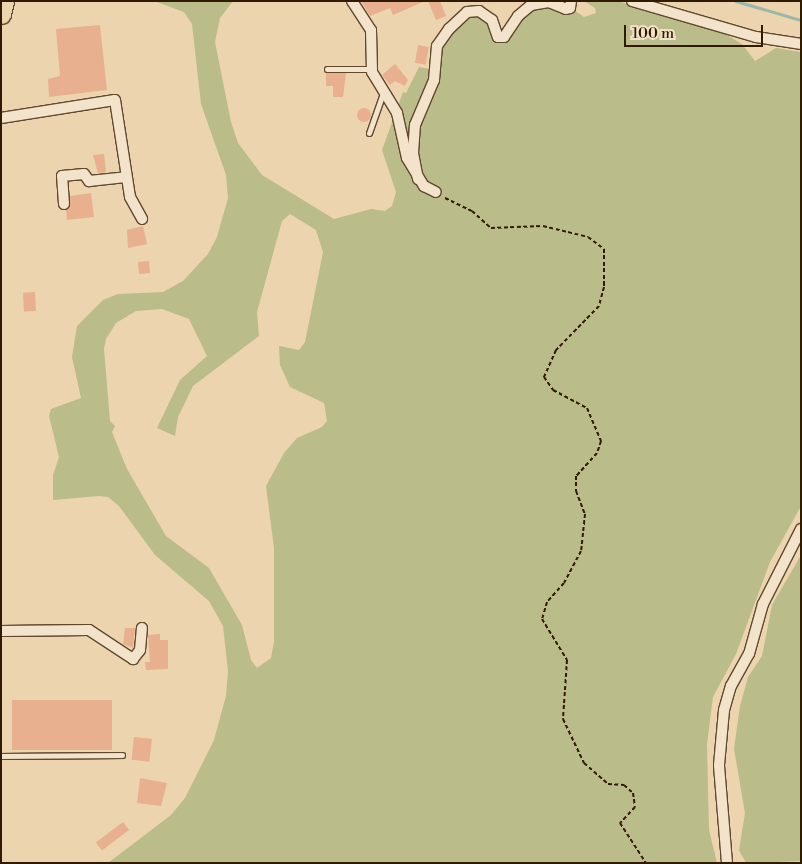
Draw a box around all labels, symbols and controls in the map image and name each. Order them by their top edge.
scale bar [627,15,766,47]
text: 100 m [632,24,674,43]

